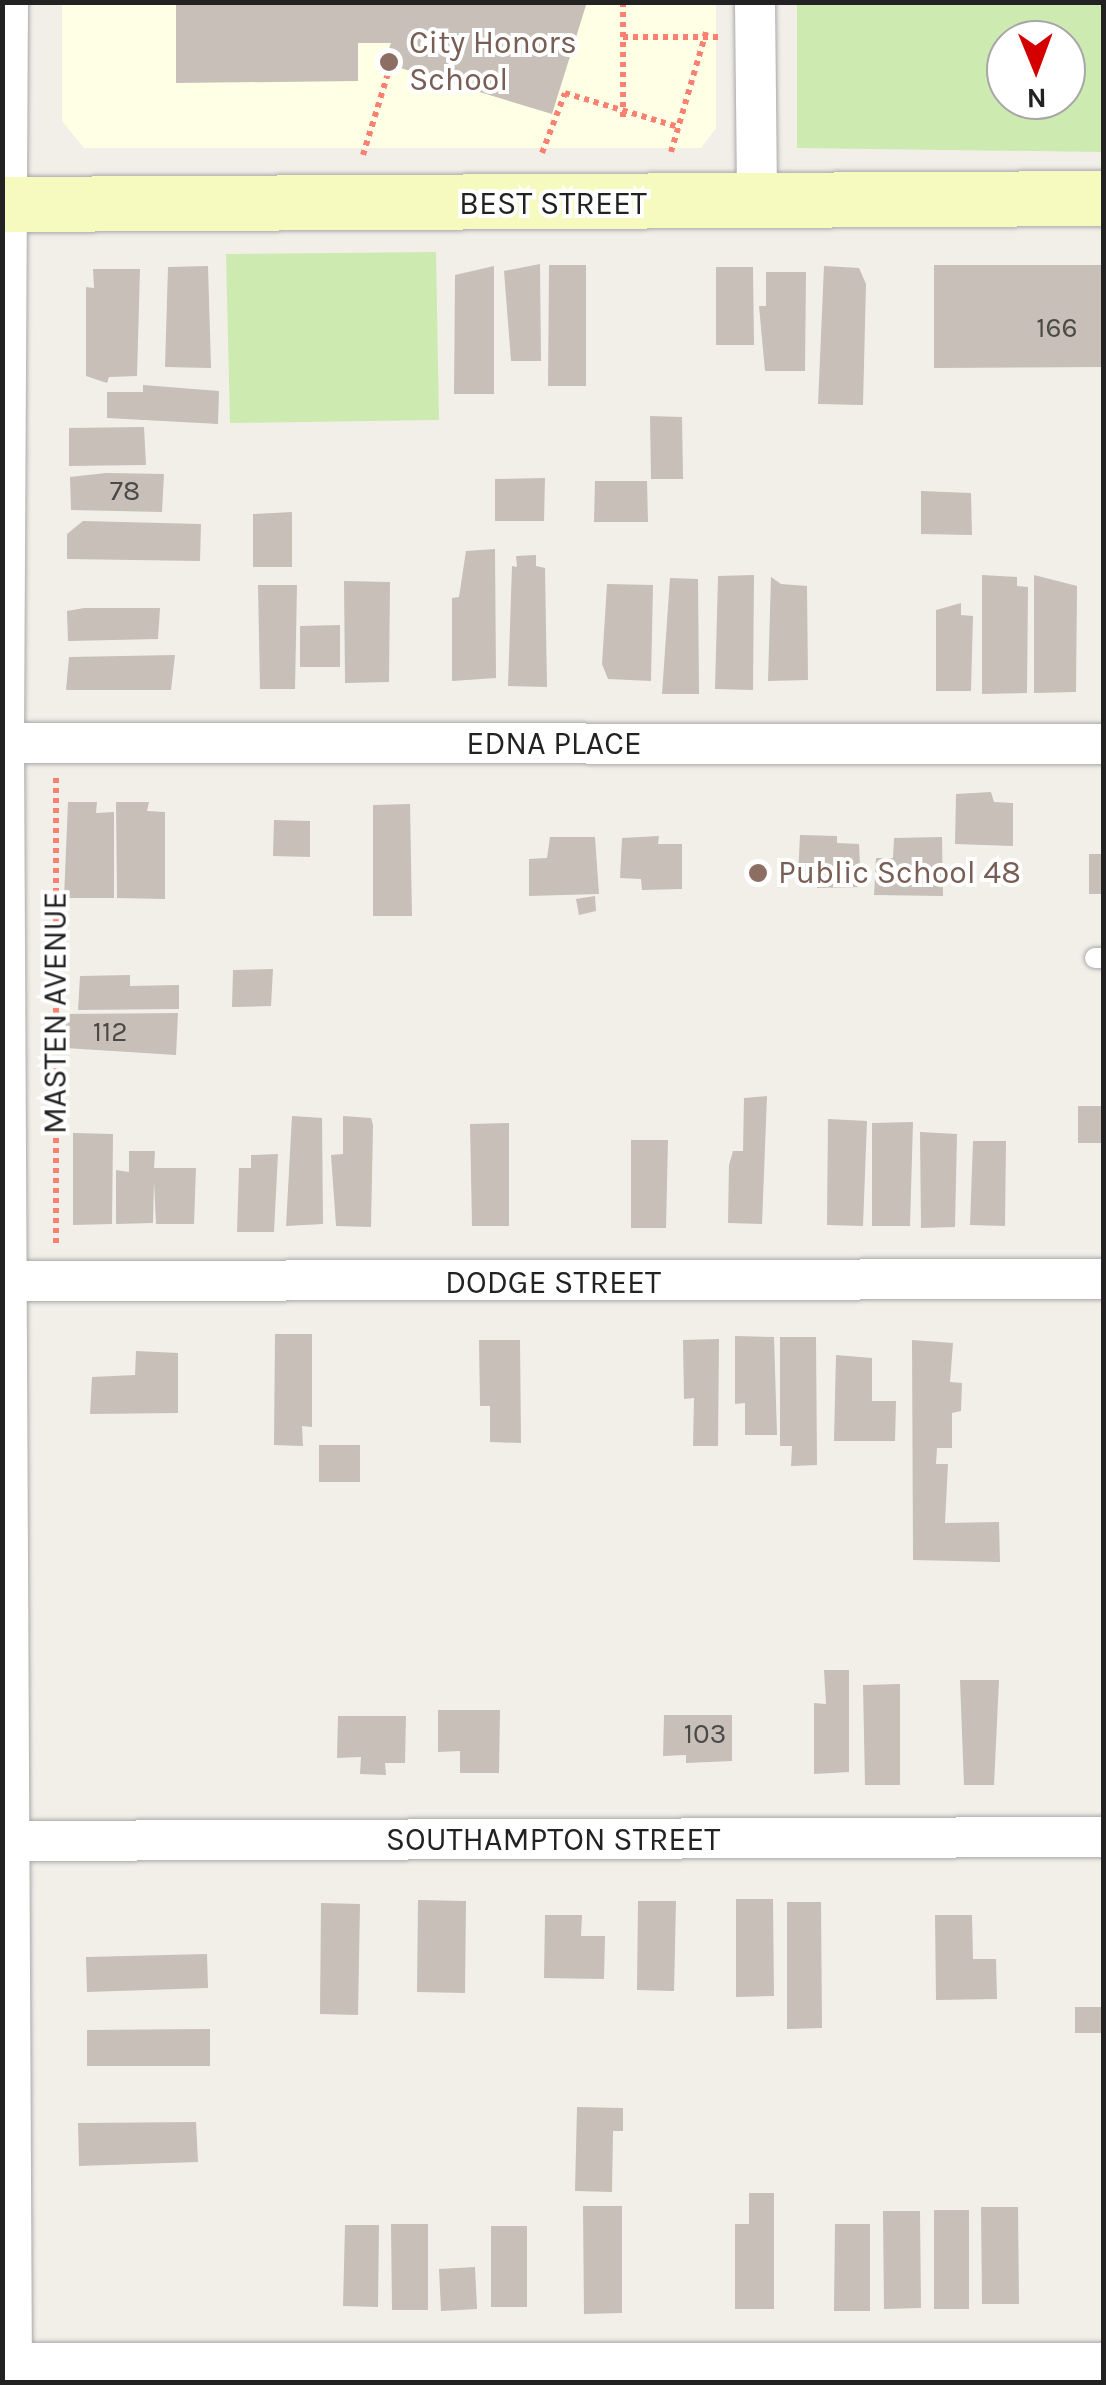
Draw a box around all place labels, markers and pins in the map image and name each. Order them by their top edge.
place label: City Honors School [409,25,577,100]
marker: City Honors School [378,51,400,73]
place label: Public School 48 [778,854,1021,892]
marker: Public School 48 [747,862,769,884]

